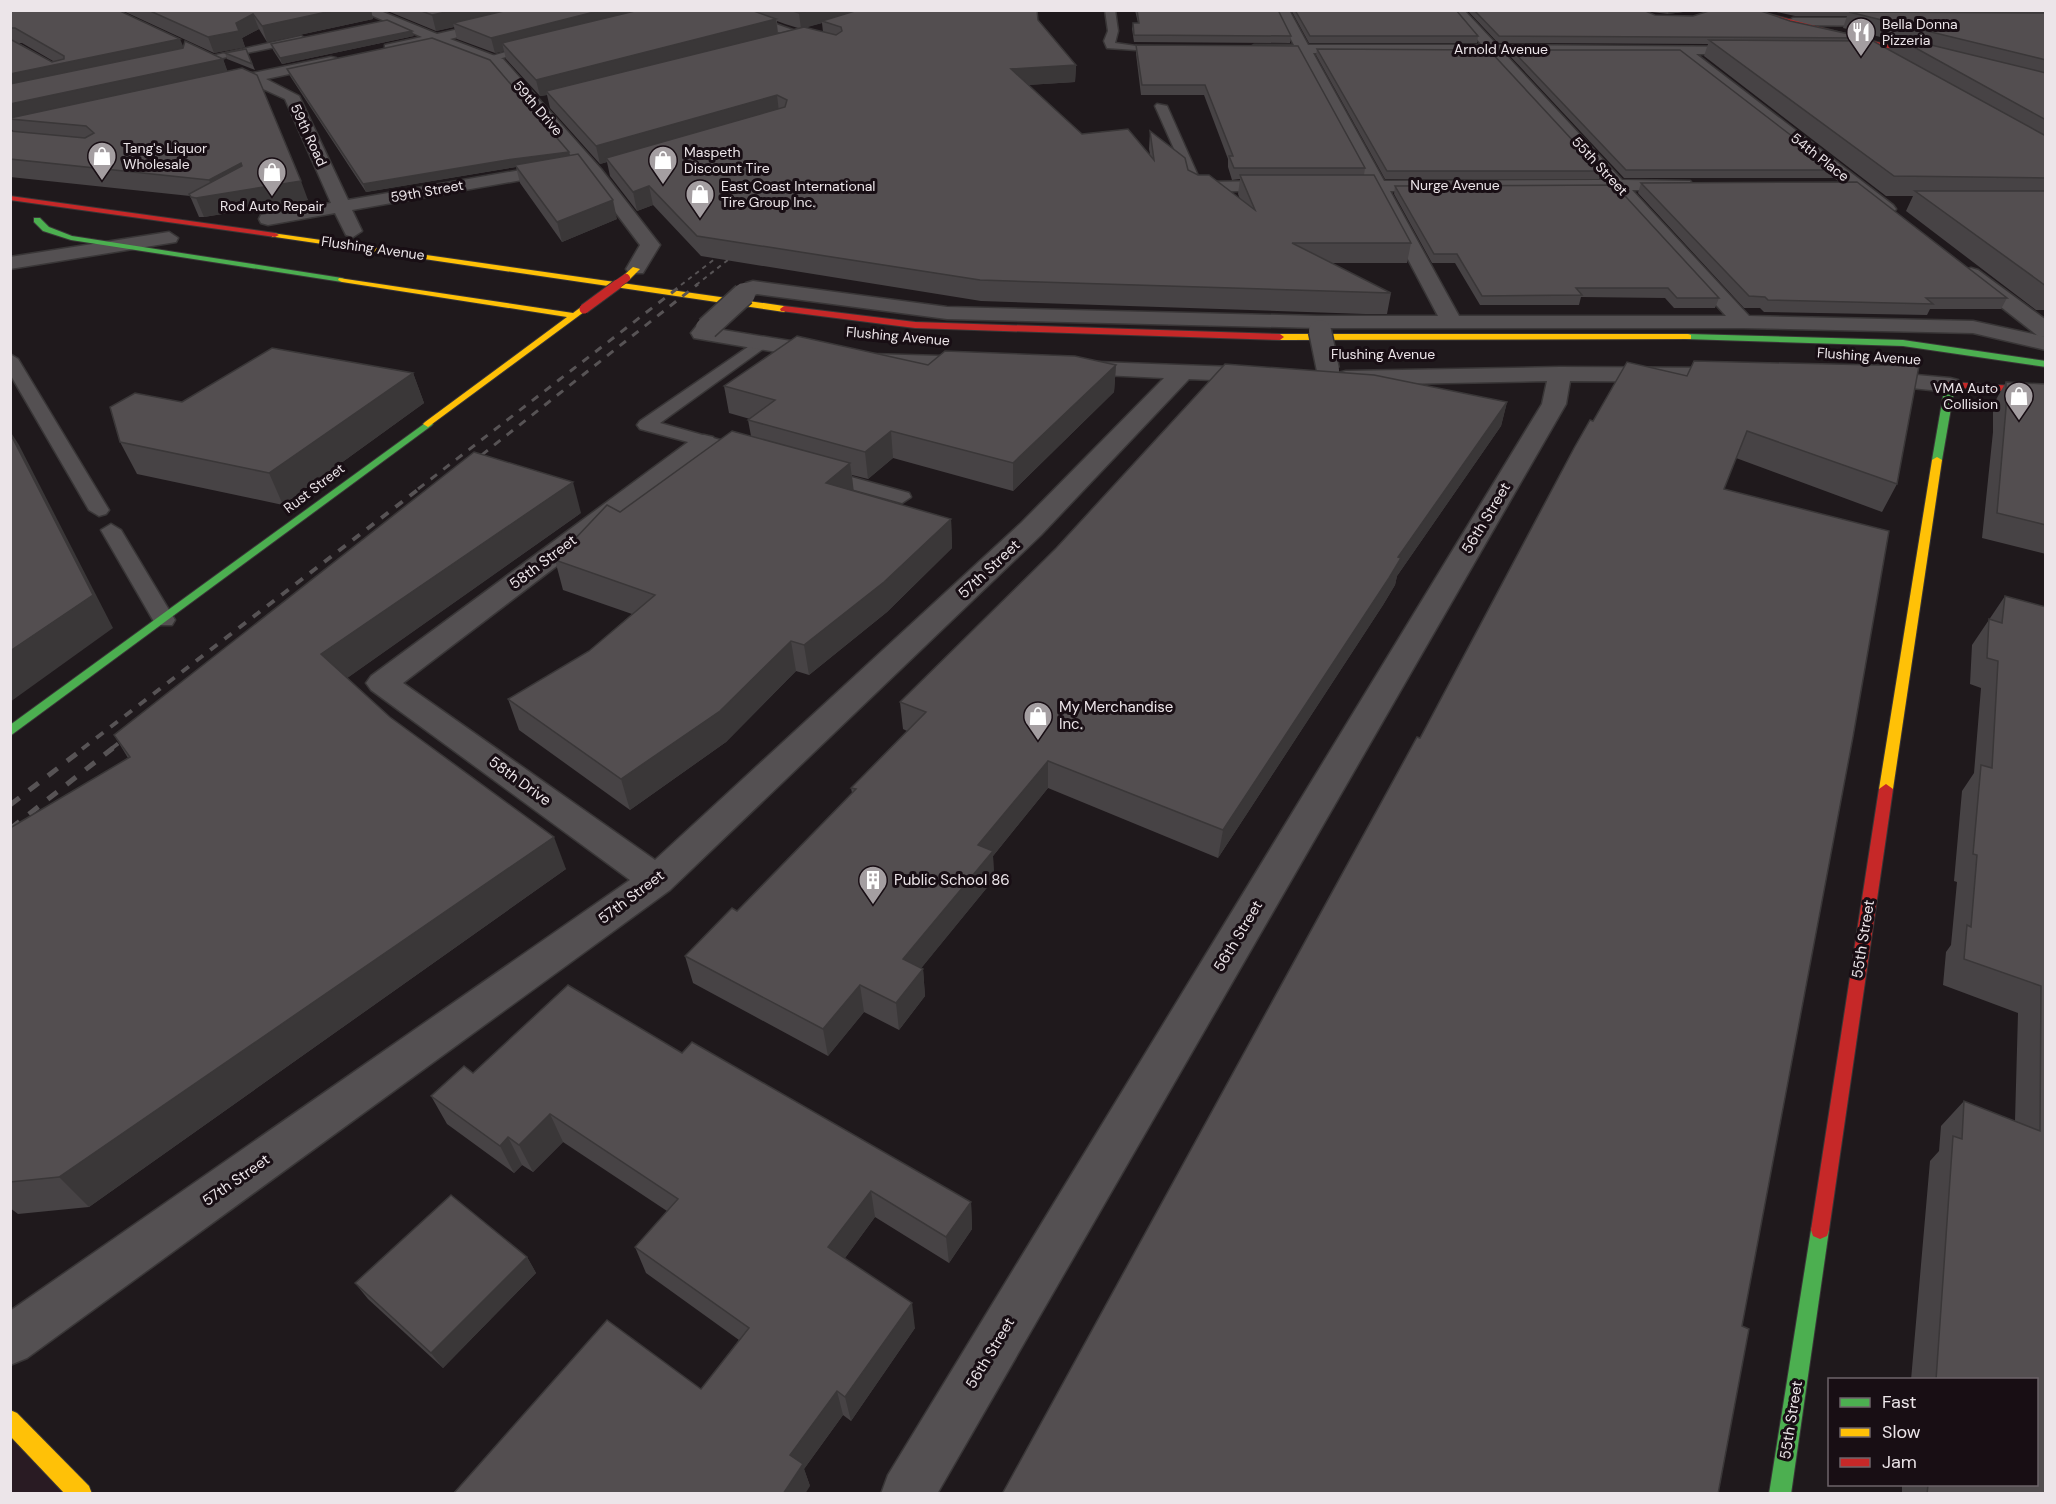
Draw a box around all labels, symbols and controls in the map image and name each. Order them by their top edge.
place label: Bella Donna Pizzeria [1882,15,1958,49]
restaurant icon: Bella Donna Pizzeria [1845,16,1877,58]
street label: Arnold Avenue [1454,40,1548,58]
street label: 59th Drive [509,77,567,139]
street label: 59th Road [287,101,331,169]
street label: 54th Place [1787,129,1853,185]
street label: 55th Street [1568,133,1632,199]
place label: Tang's Liquor Wholesale [123,139,207,173]
shop icon: Tang's Liquor Wholesale [86,140,118,182]
place label: Maspeth Discount Tire [684,143,770,177]
shop icon: Maspeth Discount Tire [647,144,679,186]
shop icon: Rod Auto Repair [256,156,288,198]
street label: 59th Street [389,176,465,206]
street label: Nurge Avenue [1410,176,1500,194]
place label: East Coast International Tire Group Inc. [721,177,875,211]
shop icon: East Coast International Tire Group Inc. [684,178,716,220]
place label: Rod Auto Repair [220,197,324,215]
street label: Flushing Avenue [320,232,426,264]
street label: Flushing Avenue [845,322,951,350]
street label: Flushing Avenue [1816,343,1922,369]
street label: Flushing Avenue [1331,345,1435,363]
place label: VMA Auto Collision [1933,379,1998,413]
shop icon: VMA Auto Collision [2003,380,2035,422]
street label: Rust Street [280,459,348,517]
street label: 56th Street [1457,479,1515,557]
street label: 58th Street [505,530,581,594]
street label: 57th Street [954,535,1024,603]
place label: My Merchandise Inc. [1059,697,1173,734]
shop icon: My Merchandise Inc. [1022,700,1054,742]
street label: 58th Drive [485,752,555,810]
building icon: Public School 86 [857,864,889,906]
street label: 57th Street [594,866,668,928]
place label: Public School 86 [894,870,1010,890]
street label: 56th Street [1209,897,1267,975]
street label: 55th Street [1847,898,1879,980]
street label: 57th Street [198,1149,274,1211]
street label: 56th Street [961,1314,1019,1392]
legend [1828,1378,2038,1486]
street label: 55th Street [1775,1379,1807,1461]
text: Fast [1882,1390,1917,1414]
text: Slow [1882,1420,1921,1444]
text: Jam [1882,1450,1917,1474]

